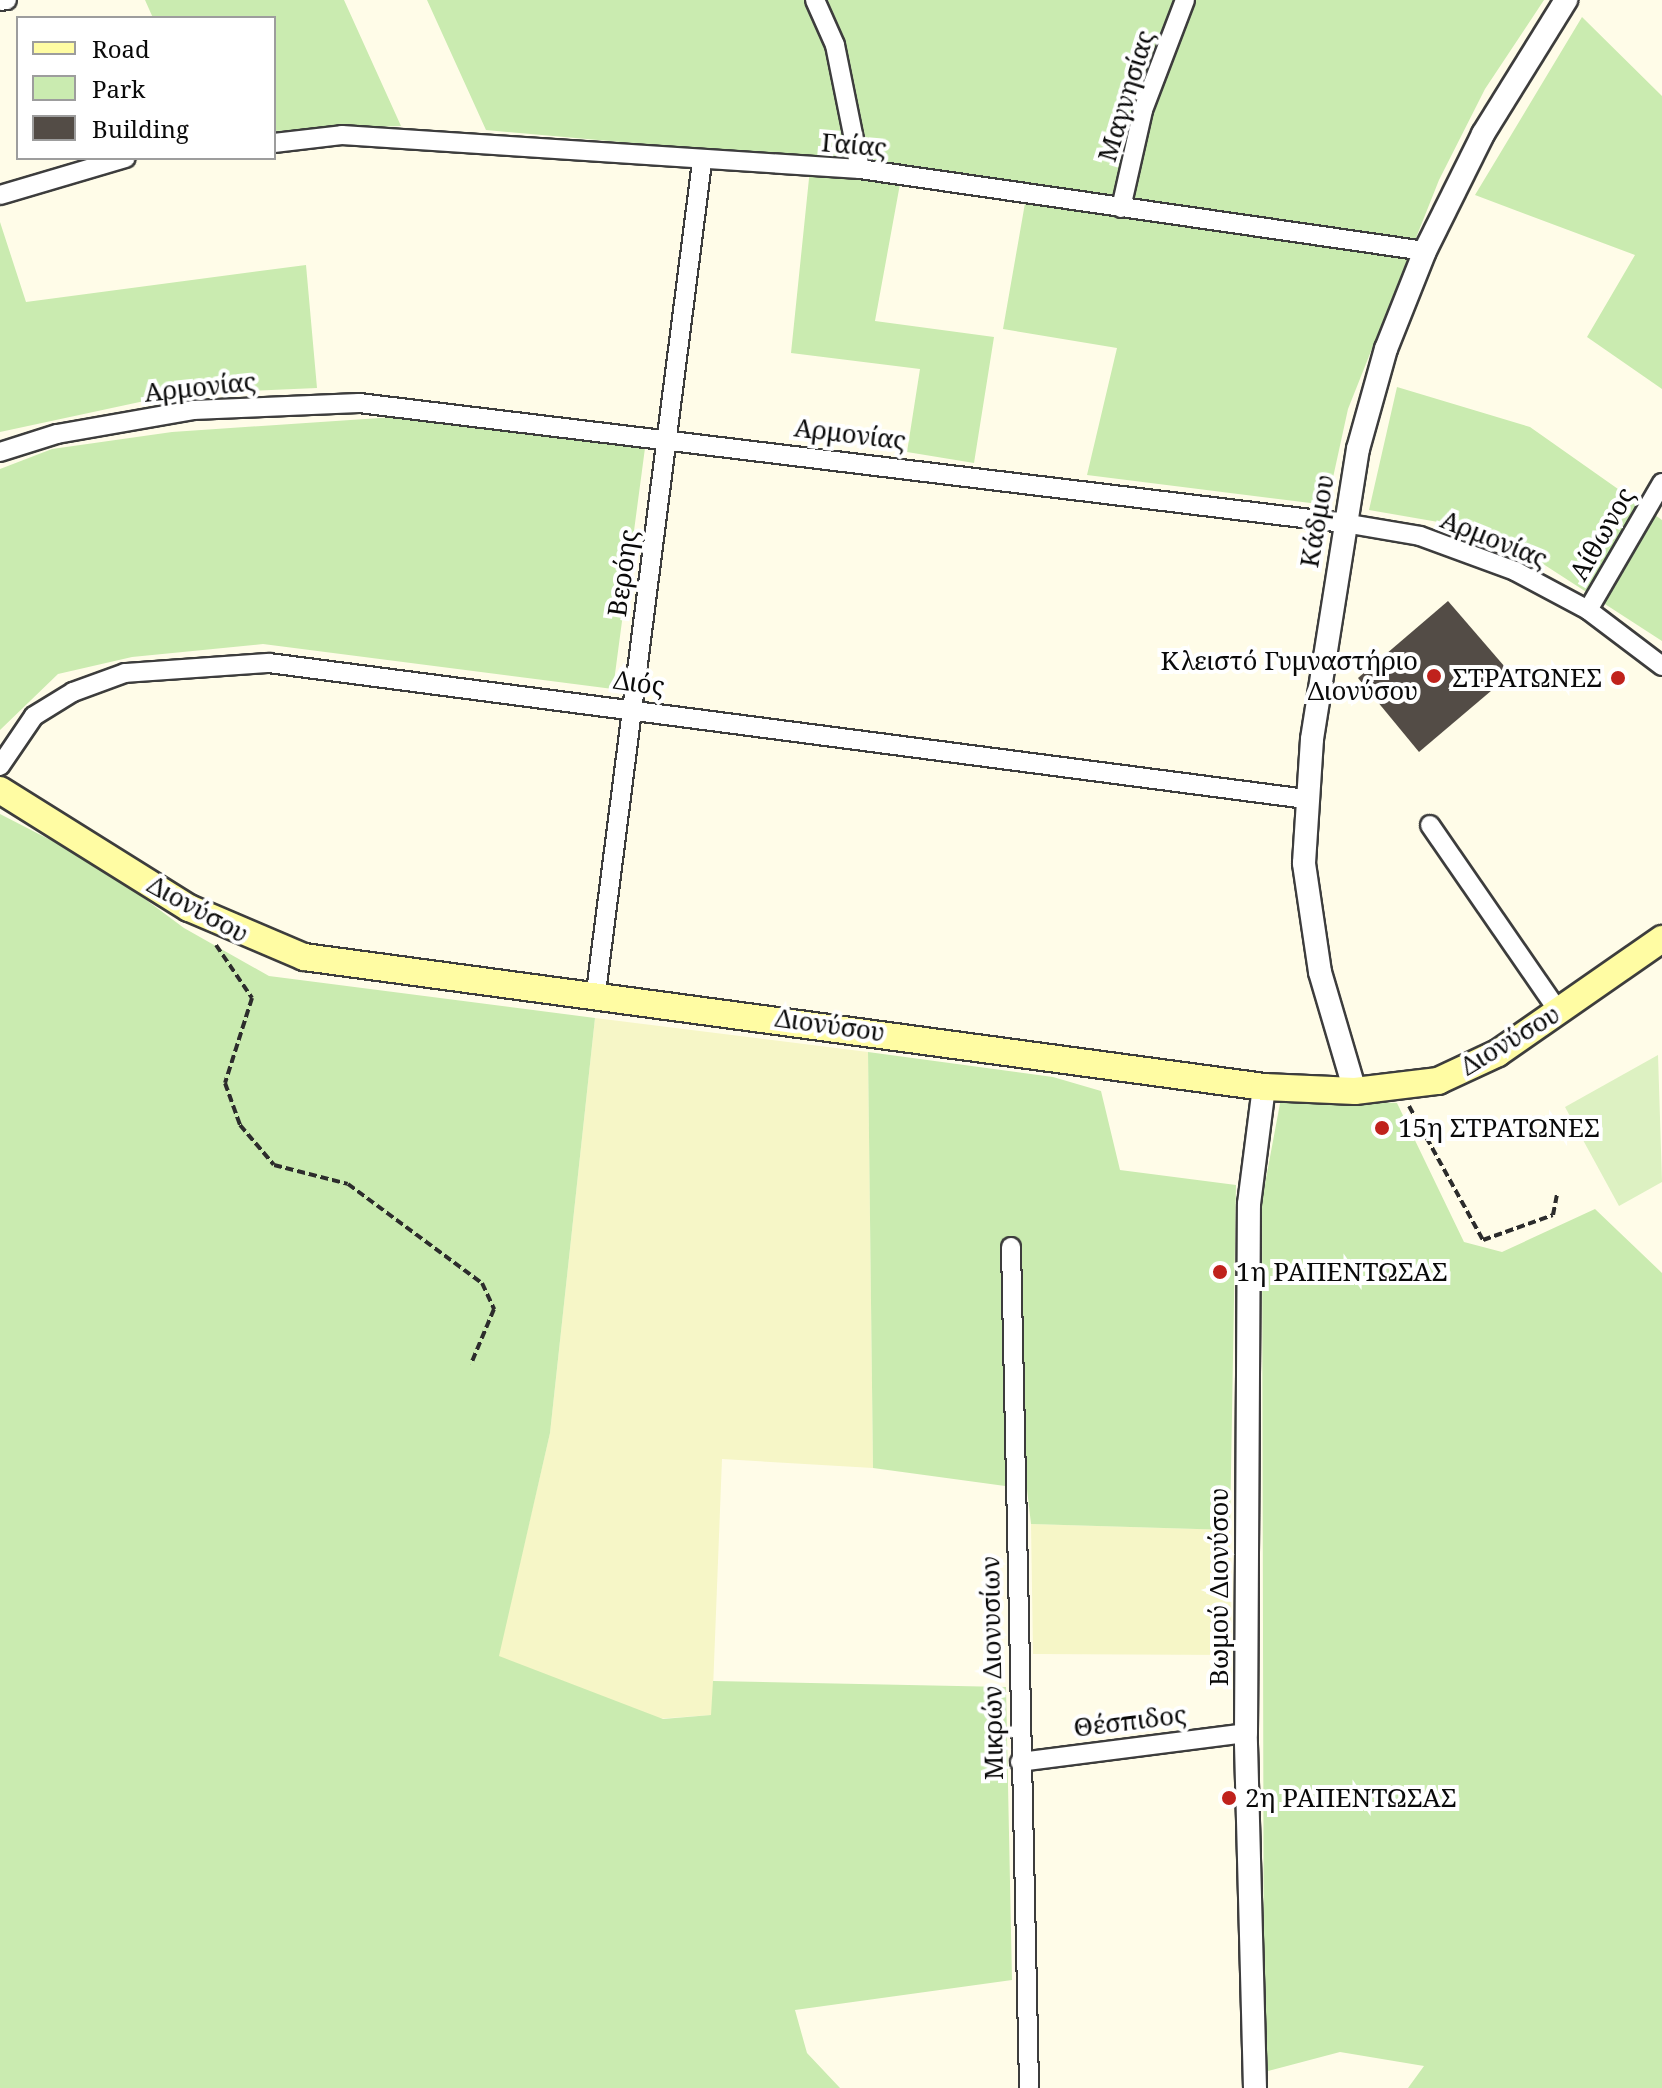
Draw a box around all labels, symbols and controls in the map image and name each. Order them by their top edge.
legend [16,16,276,160]
street label: Μαγνησίας [1091,27,1161,165]
text: Road [92,32,150,65]
text: Park [92,72,145,105]
text: Building [92,112,189,145]
street label: Γαίας [820,127,888,163]
street label: Αρμονίας [143,366,257,408]
street label: Αρμονίας [792,412,908,456]
street label: Κάδμου [1293,472,1341,570]
street label: Αίθωνος [1563,482,1641,586]
street label: Αρμονίας [1436,504,1552,574]
street label: Βερόης [601,527,645,619]
place label: Κλειστό Γυμναστήριο Διονύσου [1161,645,1418,706]
place label: ΣΤΡΑΤΩΝΕΣ [1452,662,1602,694]
street label: Διός [611,664,667,702]
marker: Κλειστό Γυμναστήριο Διονύσου [1425,667,1443,685]
marker: ΣΤΡΑΤΩΝΕΣ [1609,669,1627,687]
street label: Διονύσου [142,869,254,949]
street label: Διονύσου [1455,998,1565,1082]
street label: Διονύσου [773,1002,887,1048]
place label: 15η ΣΤΡΑΤΩΝΕΣ [1398,1112,1600,1144]
marker: 15η ΣΤΡΑΤΩΝΕΣ [1373,1119,1391,1137]
place label: 1η ΡΑΠΕΝΤΩΣΑΣ [1236,1256,1447,1288]
marker: 1η ΡΑΠΕΝΤΩΣΑΣ [1211,1263,1229,1281]
street label: Βωμού Διονύσου [1203,1488,1235,1686]
street label: Μικρών Διονυσίων [974,1556,1010,1780]
street label: Θέσπιδος [1072,1699,1188,1743]
place label: 2η ΡΑΠΕΝΤΩΣΑΣ [1245,1782,1456,1814]
marker: 2η ΡΑΠΕΝΤΩΣΑΣ [1220,1789,1238,1807]

